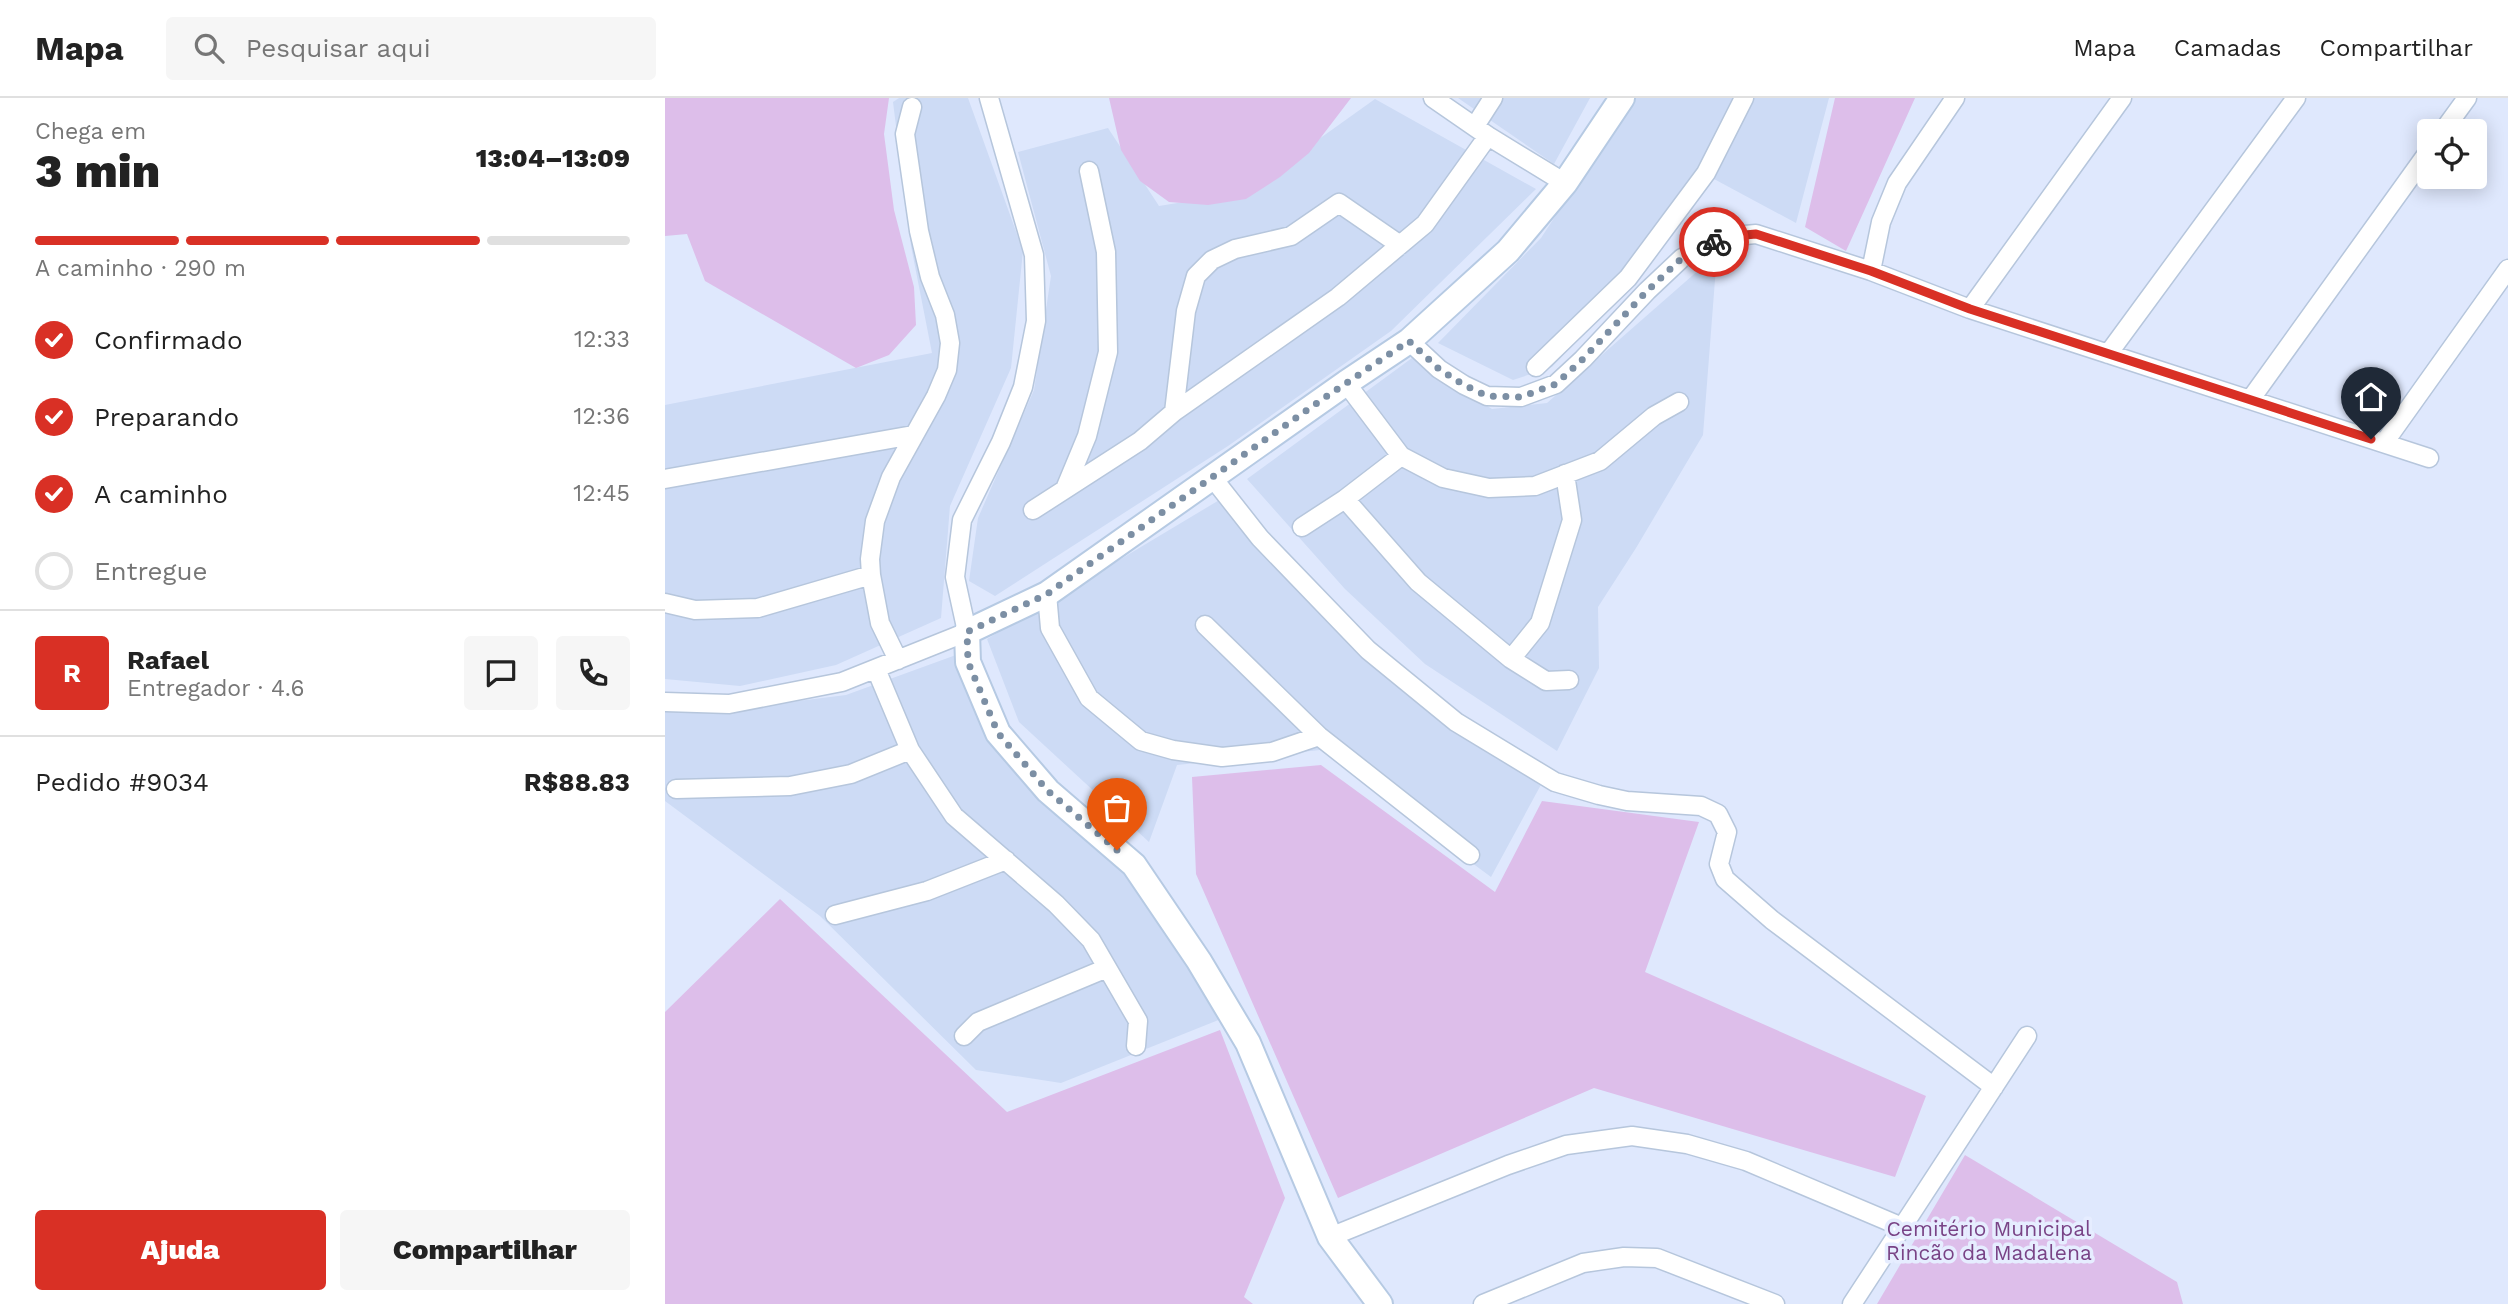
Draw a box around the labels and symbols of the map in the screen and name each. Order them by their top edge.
courier [1679,207,1749,277]
pin [2341,367,2401,439]
pin [1087,778,1147,850]
park label: Cemitério Municipal Rincão da Madalena [1886,1216,2092,1265]

